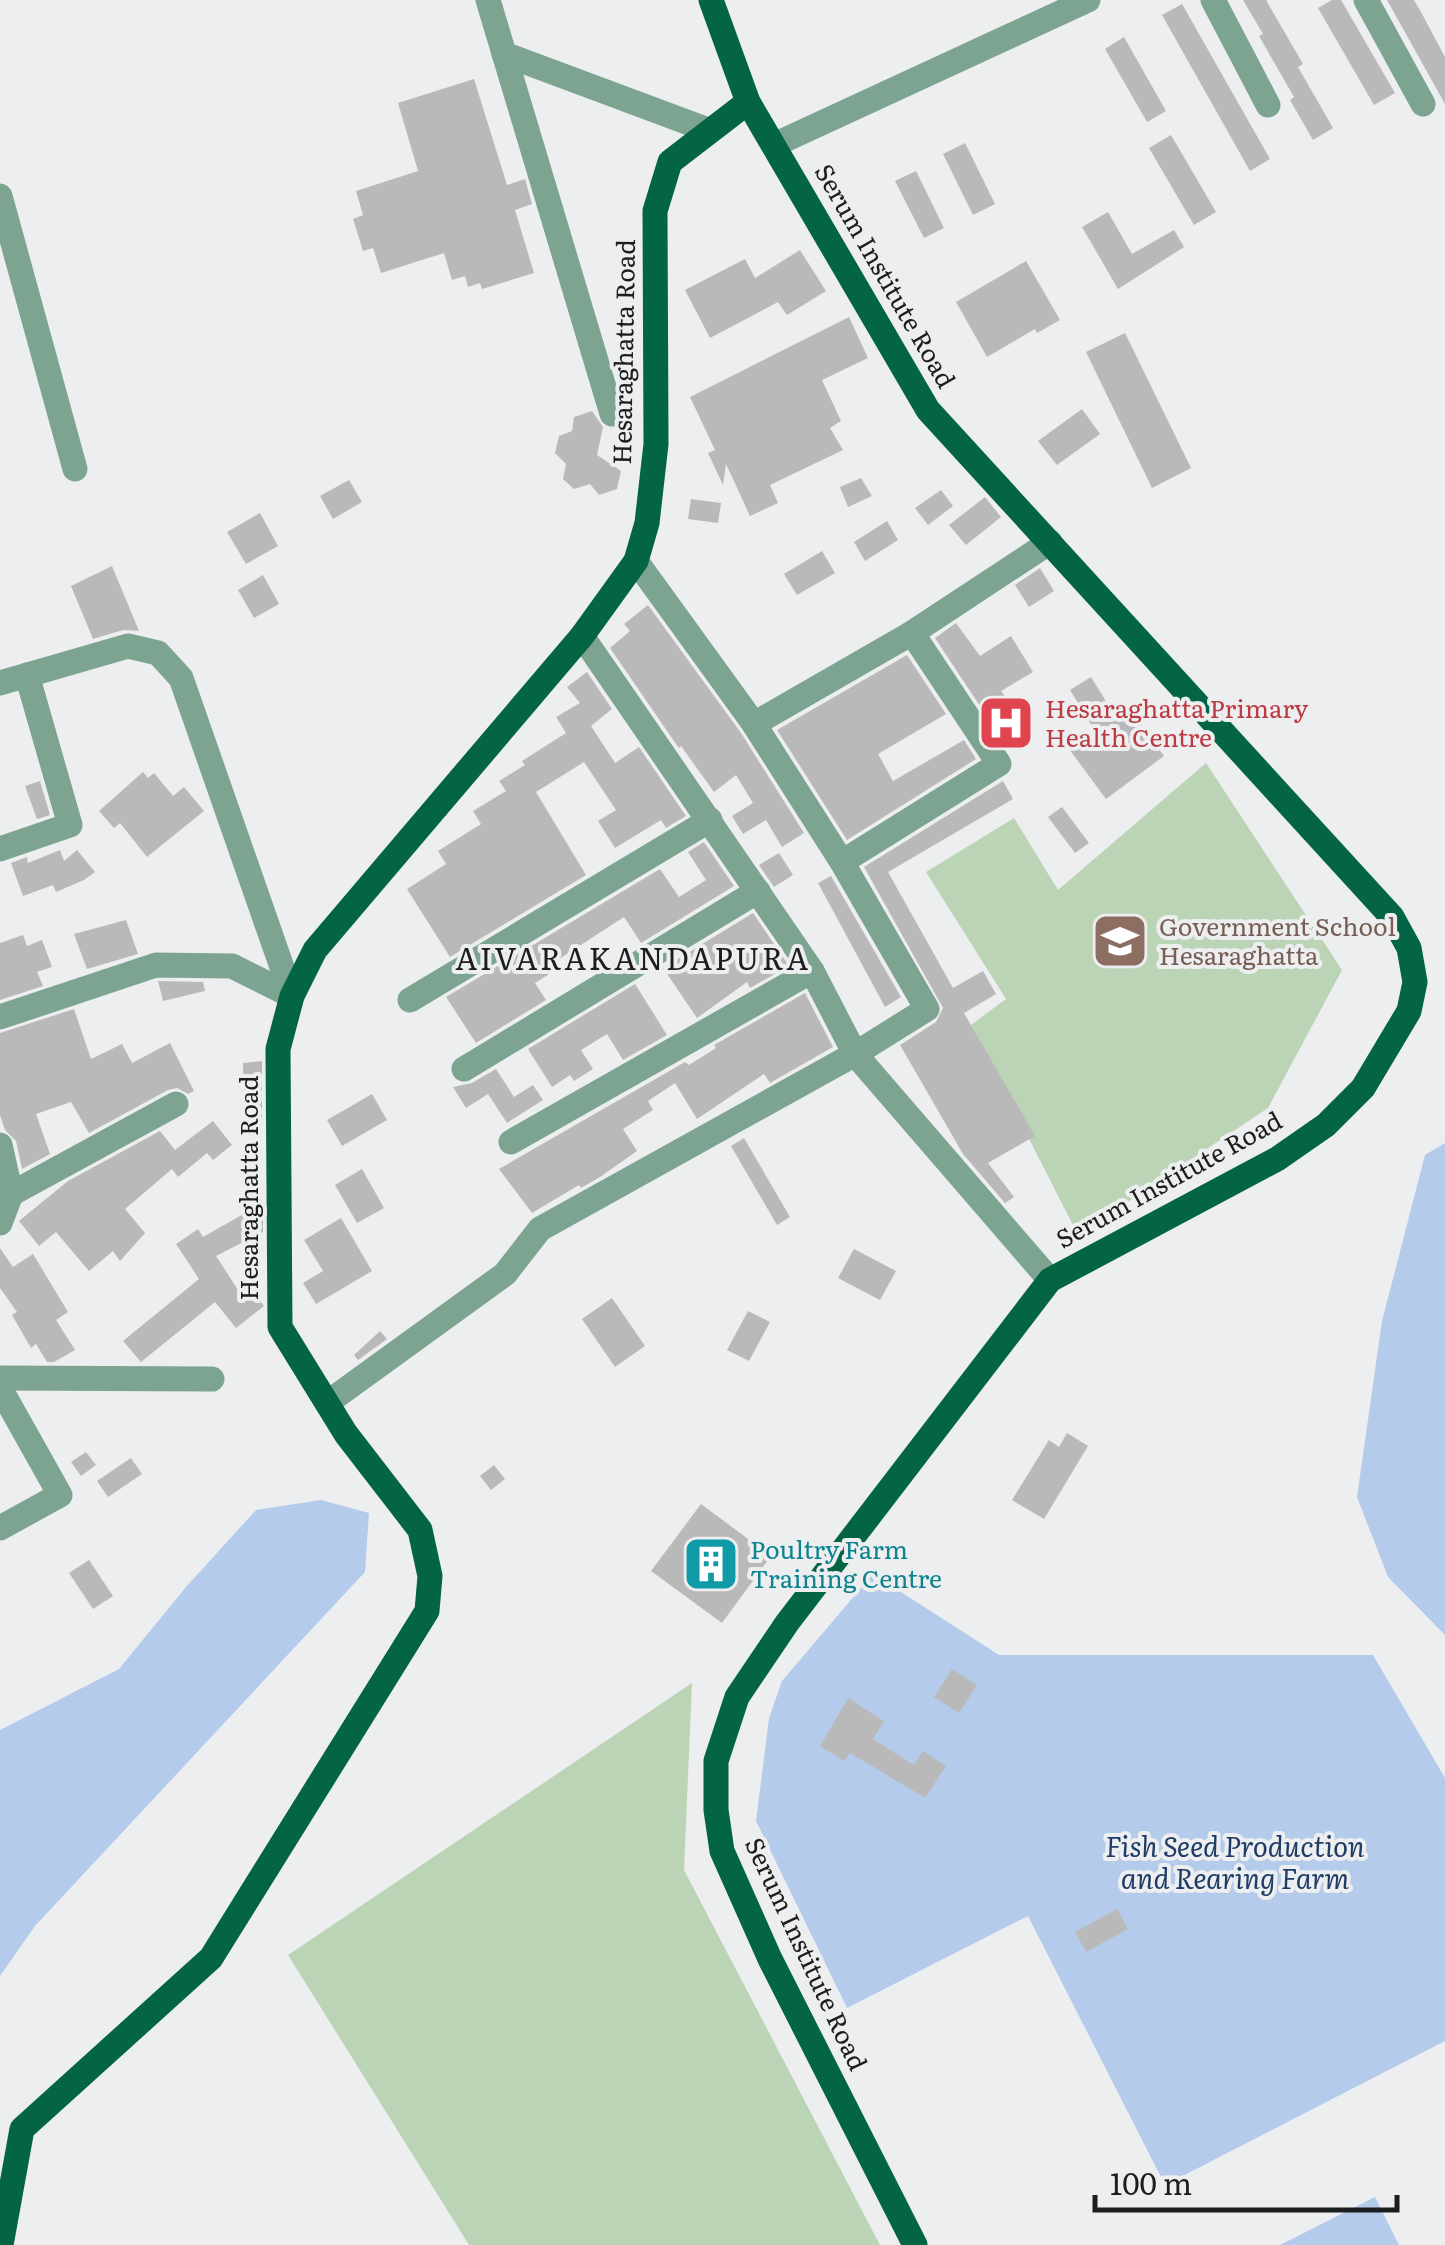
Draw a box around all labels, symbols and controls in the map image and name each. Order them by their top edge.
street label: Serum Institute Road [807,156,966,394]
street label: Hesaraghatta Road [602,239,643,465]
place label: Hesaraghatta Primary Health Centre [1045,689,1309,755]
hospital icon: Hesaraghatta Primary Health Centre [976,693,1036,753]
place label: Government School Hesaraghatta [1159,907,1396,973]
school or university icon: Government School Hesaraghatta [1090,911,1150,971]
district label: AIVARAKANDAPURA [455,935,811,979]
street label: Hesaraghatta Road [229,1075,266,1301]
street label: Serum Institute Road [1048,1101,1288,1256]
place label: Poultry Farm Training Centre [750,1530,942,1596]
building icon: Poultry Farm Training Centre [681,1534,741,1594]
water label: Fish Seed Production and Rearing Farm [1105,1824,1365,1898]
street label: Serum Institute Road [737,1831,878,2076]
scale bar [1095,2150,1398,2212]
text: 100 m [1110,2160,1192,2204]

